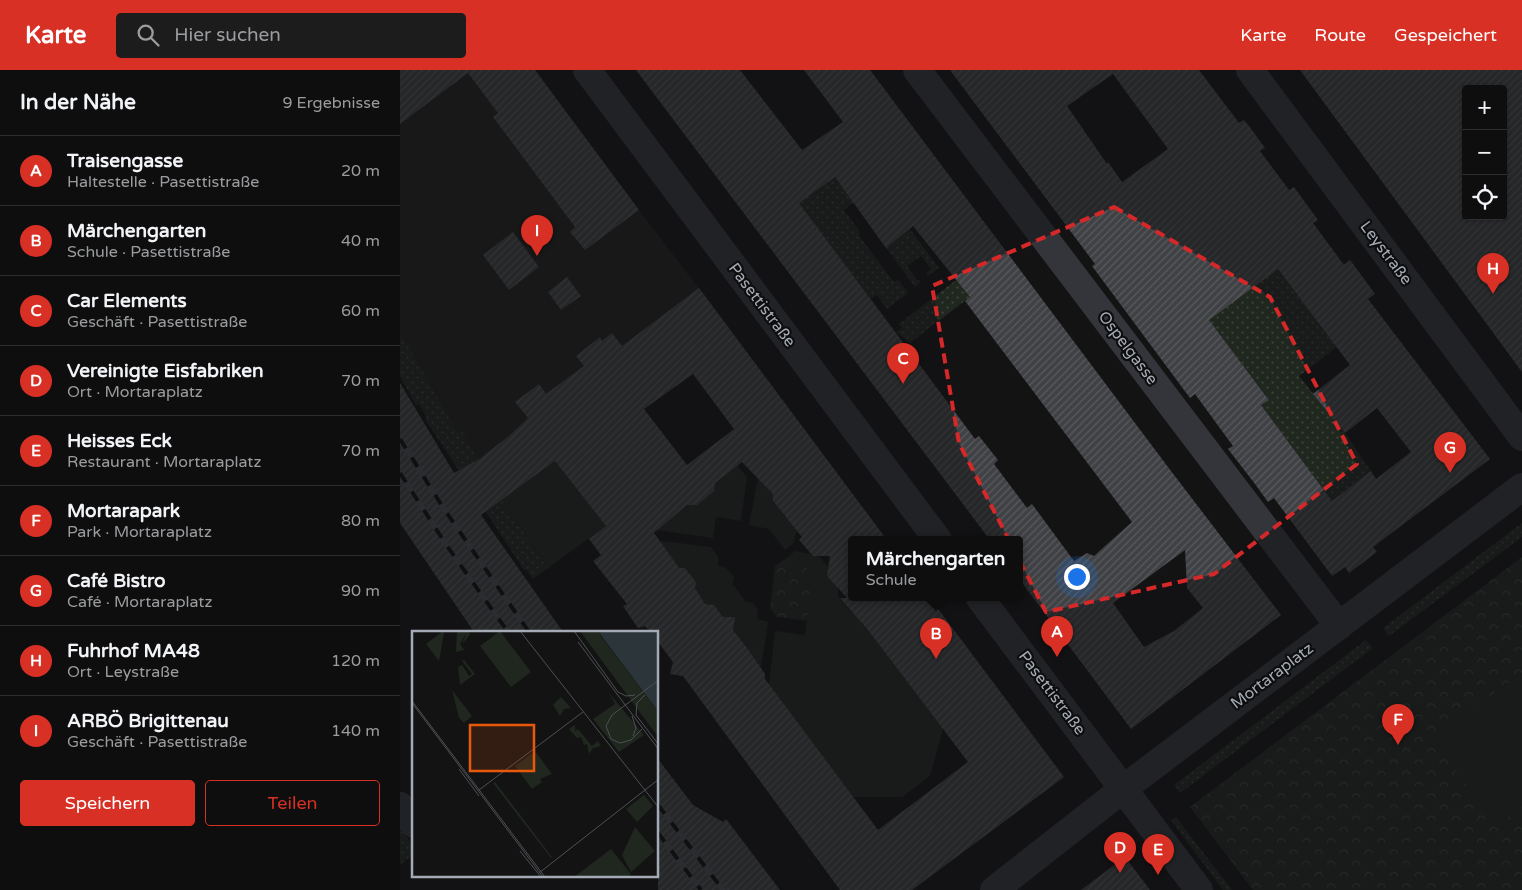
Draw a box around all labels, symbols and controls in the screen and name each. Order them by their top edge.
search box [116,13,466,58]
text: Karte [25,21,86,50]
icon: search [134,21,162,49]
text: Hier suchen [174,24,281,46]
text: Karte [1240,24,1286,46]
text: Route [1314,24,1366,46]
text: Gespeichert [1394,24,1497,46]
map controls [1462,85,1507,220]
button: + [1462,85,1507,130]
text: In der Nähe [20,90,136,115]
text: 9 Ergebnisse [282,93,380,113]
button: − [1462,130,1507,175]
text: Traisengasse [67,150,183,172]
text: A [30,161,42,181]
text: 20 m [341,161,380,181]
text: Haltestelle · Pasettistraße [67,172,259,192]
button: locate [1462,175,1507,220]
pin: I [521,215,553,256]
street label: Leystraße [1356,217,1416,289]
text: Märchengarten [67,220,206,242]
text: B [30,231,42,251]
text: 40 m [341,231,380,251]
text: Schule · Pasettistraße [67,242,230,262]
pin: H [1477,253,1509,294]
street label: Pasettistraße [724,259,800,351]
text: Car Elements [67,290,187,312]
text: C [30,301,42,321]
text: 60 m [341,301,380,321]
street label: Ospelgasse [1094,307,1162,389]
text: Geschäft · Pasettistraße [67,312,247,332]
pin: C [887,343,919,384]
text: Vereinigte Eisfabriken [67,360,264,382]
text: D [30,371,42,391]
text: 70 m [341,371,380,391]
text: Ort · Mortaraplatz [67,382,203,402]
text: Heisses Eck [67,430,172,452]
pin: G [1434,432,1466,473]
text: E [31,441,41,461]
text: 70 m [341,441,380,461]
text: Restaurant · Mortaraplatz [67,452,261,472]
text: Mortarapark [67,500,180,522]
text: F [31,511,41,531]
text: 80 m [341,511,380,531]
text: Park · Mortaraplatz [67,522,212,542]
popup [848,536,1023,601]
text: Märchengarten [866,548,1005,570]
your location [1064,564,1090,590]
text: Café Bistro [67,570,166,592]
text: Schule [866,570,917,590]
text: G [30,581,42,601]
text: 90 m [341,581,380,601]
text: Café · Mortaraplatz [67,592,212,612]
pin: A [1041,616,1073,657]
pin: B [920,618,952,659]
inset map [412,631,659,878]
street label: Mortaraplatz [1227,638,1317,714]
text: Fuhrhof MA48 [67,640,200,662]
street label: Pasettistraße [1014,647,1090,739]
text: H [30,651,42,671]
text: 120 m [331,651,380,671]
text: Ort · Leystraße [67,662,179,682]
pin: F [1382,704,1414,745]
text: ARBÖ Brigittenau [67,710,229,732]
text: I [34,721,38,741]
text: 140 m [331,721,380,741]
text: Geschäft · Pasettistraße [67,732,247,752]
button: Speichern [20,780,195,826]
button: Teilen [205,780,380,826]
pin: D [1104,832,1136,873]
pin: E [1142,834,1174,875]

